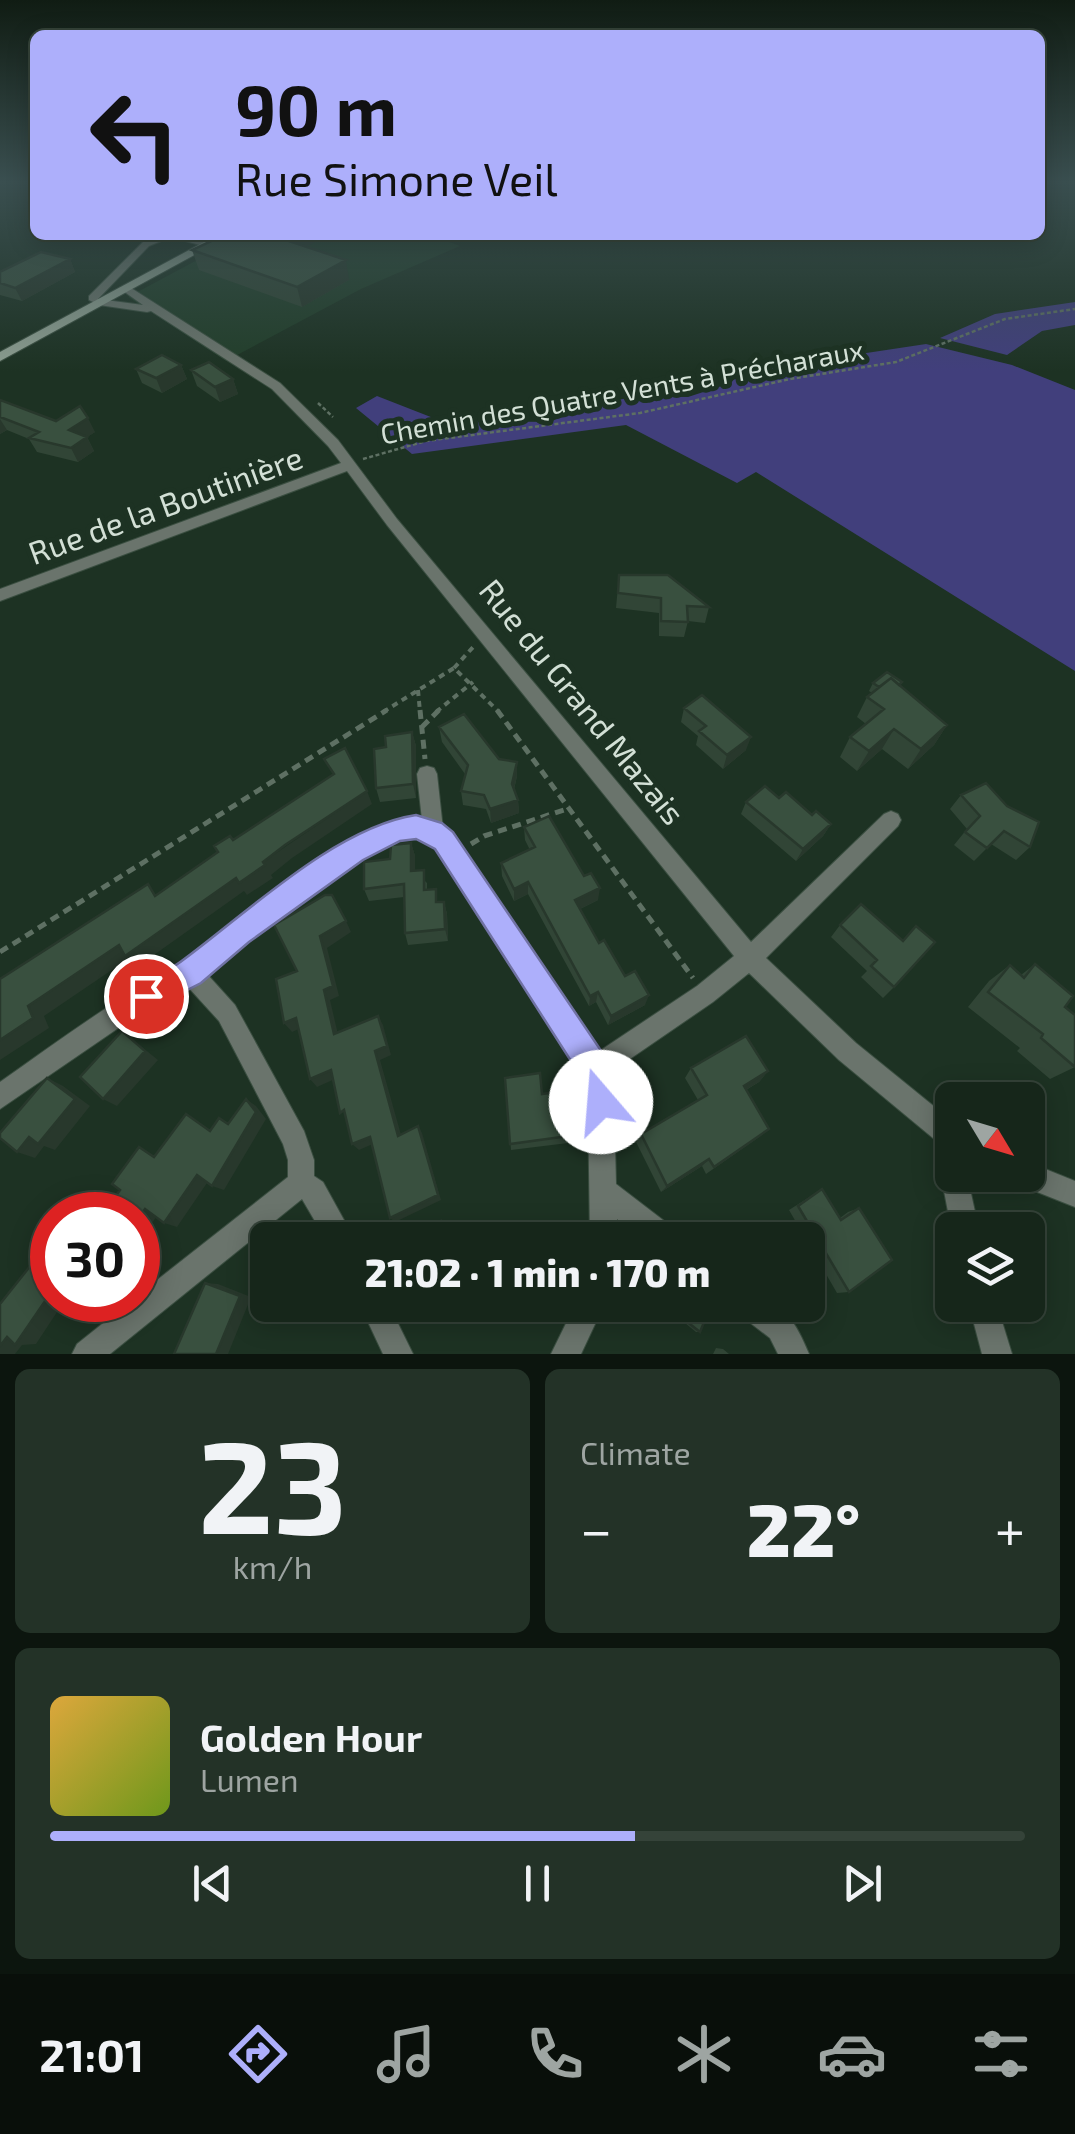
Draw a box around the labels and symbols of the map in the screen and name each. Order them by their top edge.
street label: Chemin des Quatre Vents à Précharaux [378,332,867,450]
street label: Rue de la Boutinière [23,437,307,571]
street label: Rue du Grand Mazais [472,571,694,831]
pin [104,954,189,1039]
position arrow [549,1050,653,1154]
north arrow [935,1082,1045,1192]
speed limit sign: 30 [30,1192,160,1322]

